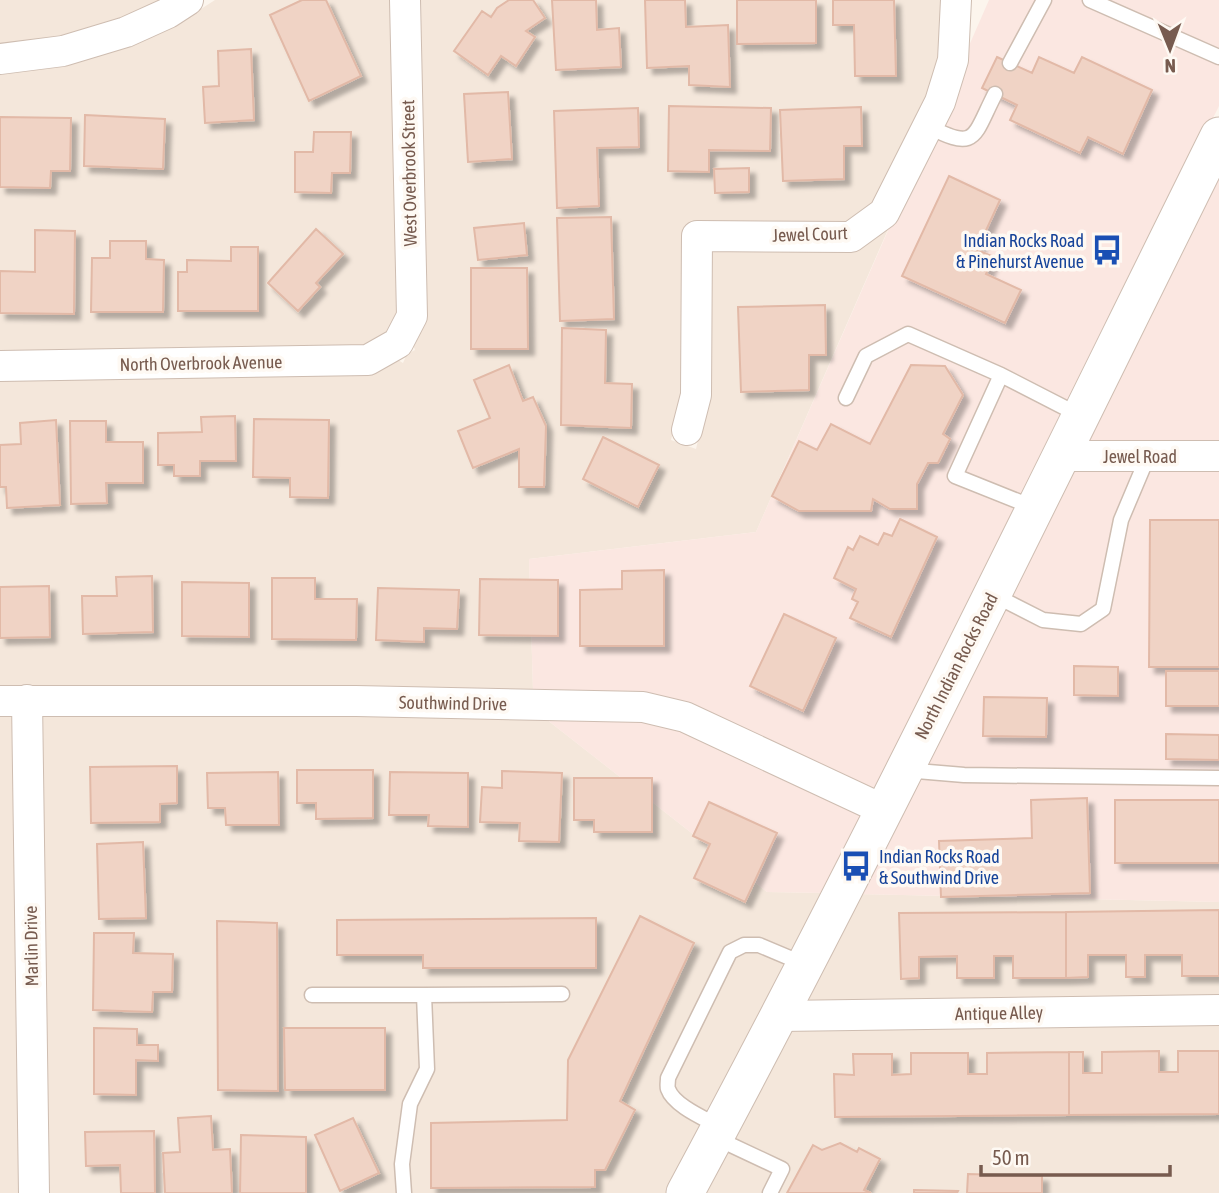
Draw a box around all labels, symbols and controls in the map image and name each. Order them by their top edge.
north arrow [1135,14,1205,84]
text: N [1164,55,1176,77]
street label: West Overbrook Street [397,100,421,246]
street label: Jewel Court [772,222,848,246]
place label: Indian Rocks Road & Pinehurst Avenue [956,230,1084,272]
bus stop icon: Indian Rocks Road & Pinehurst Avenue [1090,233,1124,267]
street label: North Overbrook Avenue [119,351,283,375]
street label: Jewel Road [1103,446,1177,467]
street label: North Indian Rocks Road [910,589,1002,743]
street label: Southwind Drive [399,692,507,714]
place label: Indian Rocks Road & Southwind Drive [879,846,1000,888]
bus stop icon: Indian Rocks Road & Southwind Drive [839,849,873,883]
street label: Marlin Drive [20,905,42,987]
street label: Antique Alley [955,1002,1043,1024]
scale bar [981,1134,1170,1178]
text: 50 m [992,1145,1030,1169]

